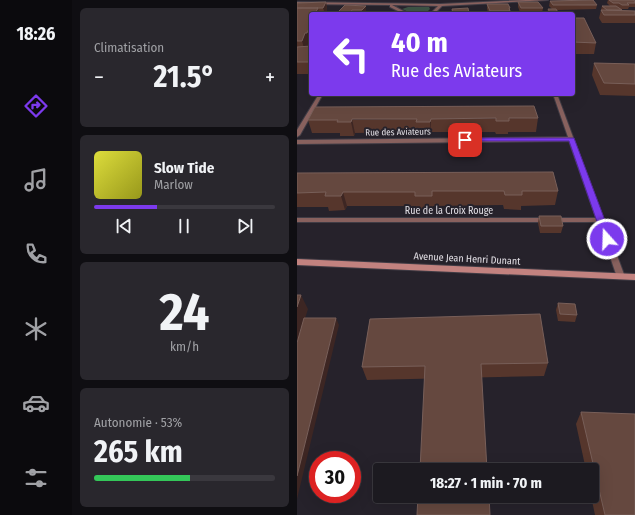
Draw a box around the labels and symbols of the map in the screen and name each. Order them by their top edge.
pin [448,123,482,157]
street label: Rue des Aviateurs [365,126,431,138]
street label: Rue de la Croix Rouge [405,205,493,217]
position arrow [586,218,628,260]
street label: Avenue Jean Henri Dunant [413,250,521,268]
speed limit sign: 30 [309,451,361,503]

